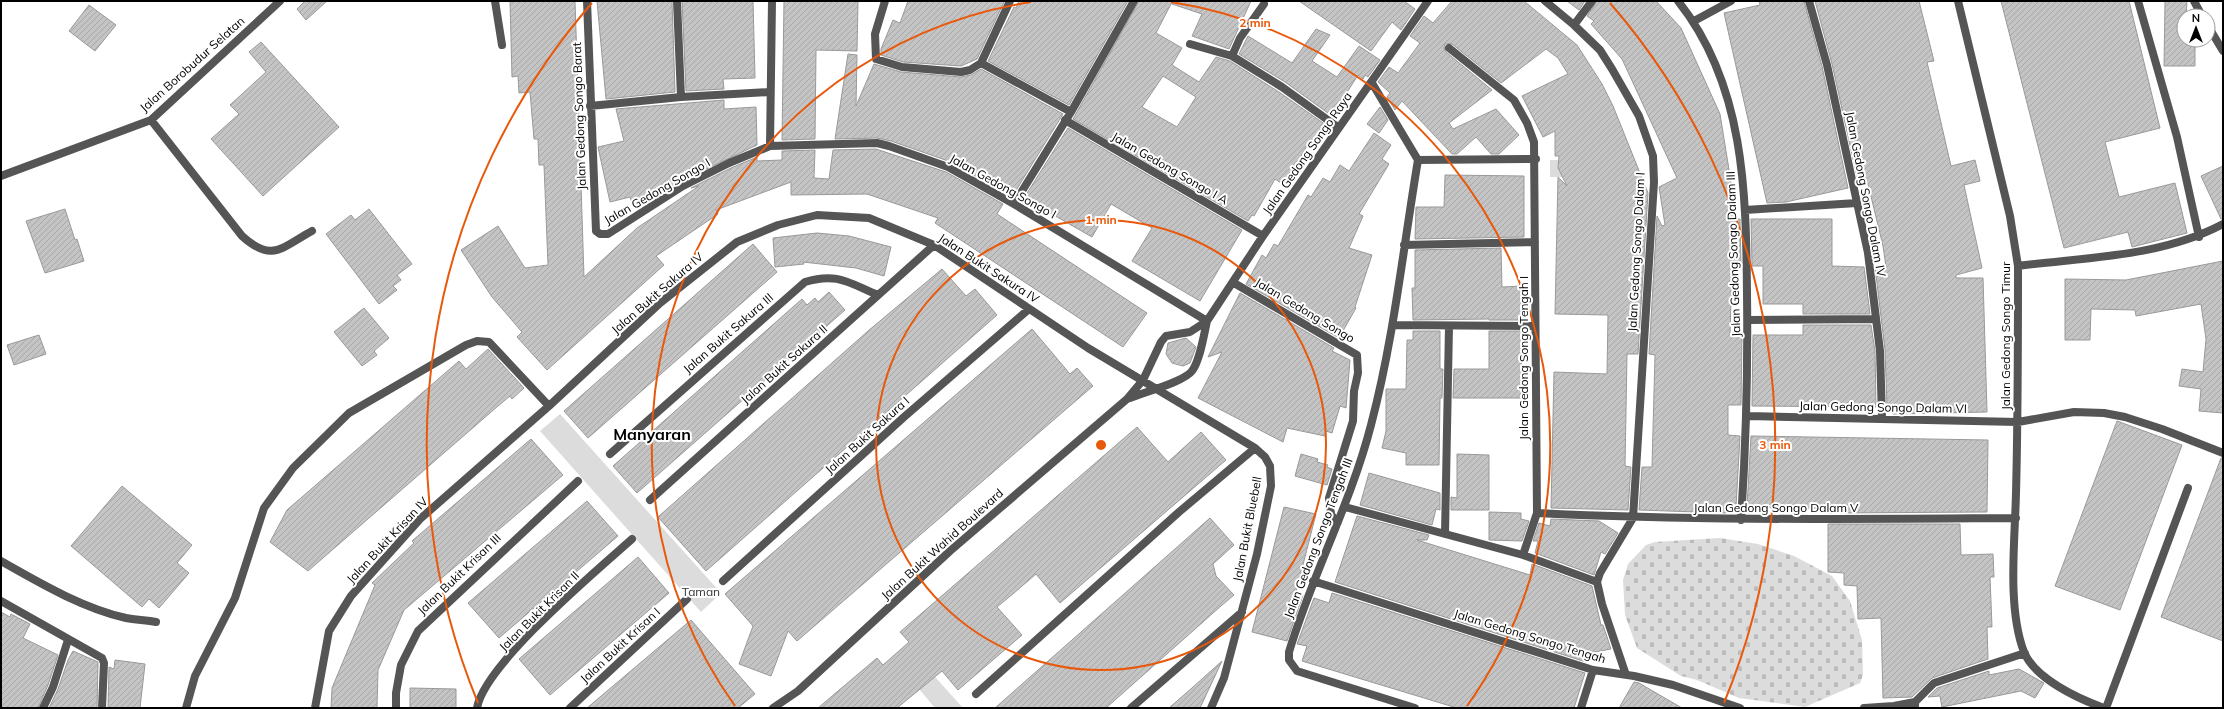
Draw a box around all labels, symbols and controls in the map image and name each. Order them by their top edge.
north arrow [2176,8,2216,48]
text: N [2192,11,2200,25]
street label: Jalan Borobudur Selatan [137,13,247,115]
text: 2 min [1239,15,1271,30]
street label: Jalan Gedong Songo Barat [569,42,589,190]
street label: Jalan Gedong Songo Raya [1259,89,1355,217]
street label: Jalan Gedong Songo Dalam IV [1843,110,1890,279]
street label: Jalan Gedong Songo I A [1109,129,1231,208]
street label: Jalan Gedong Songo I [947,150,1059,222]
street label: Jalan Gedong Songo I [601,155,713,227]
street label: Jalan Gedong Songo Dalam III [1723,171,1743,337]
street label: Jalan Gedong Songo Dalam I [1624,172,1648,332]
text: 1 min [1085,212,1117,227]
street label: Jalan Bukit Sakura IV [936,230,1043,306]
street label: Jalan Bukit Sakura IV [608,249,706,337]
street label: Jalan Gedong Songo Timur [1998,261,2013,410]
street label: Jalan Gedong Songo [1252,274,1358,346]
street label: Jalan Gedong Songo Tengah I [1516,276,1531,440]
street label: Jalan Bukit Sakura III [680,290,776,376]
street label: Jalan Bukit Sakura II [738,321,830,407]
street label: Jalan Bukit Sakura I [822,393,912,477]
street label: Jalan Gedong Songo Dalam VI [1799,398,1967,416]
district label: Manyaran [613,424,691,444]
text: 3 min [1759,437,1791,452]
centre of rings [1094,438,1108,452]
street label: Jalan Gedong Songo Tengah III [1280,456,1356,620]
street label: Jalan Bukit Bluebell [1229,475,1265,583]
street label: Jalan Bukit Wahid Boulevard [878,485,1006,603]
street label: Jalan Bukit Krisan IV [343,493,431,586]
street label: Jalan Gedong Songo Dalam V [1694,500,1859,515]
street label: Jalan Bukit Krisan III [414,530,504,618]
street label: Jalan Bukit Krisan II [496,568,582,654]
park label: Taman [682,584,720,599]
street label: Jalan Bukit Krisan I [577,604,663,686]
street label: Jalan Gedong Songo Tengah [1452,606,1608,666]

